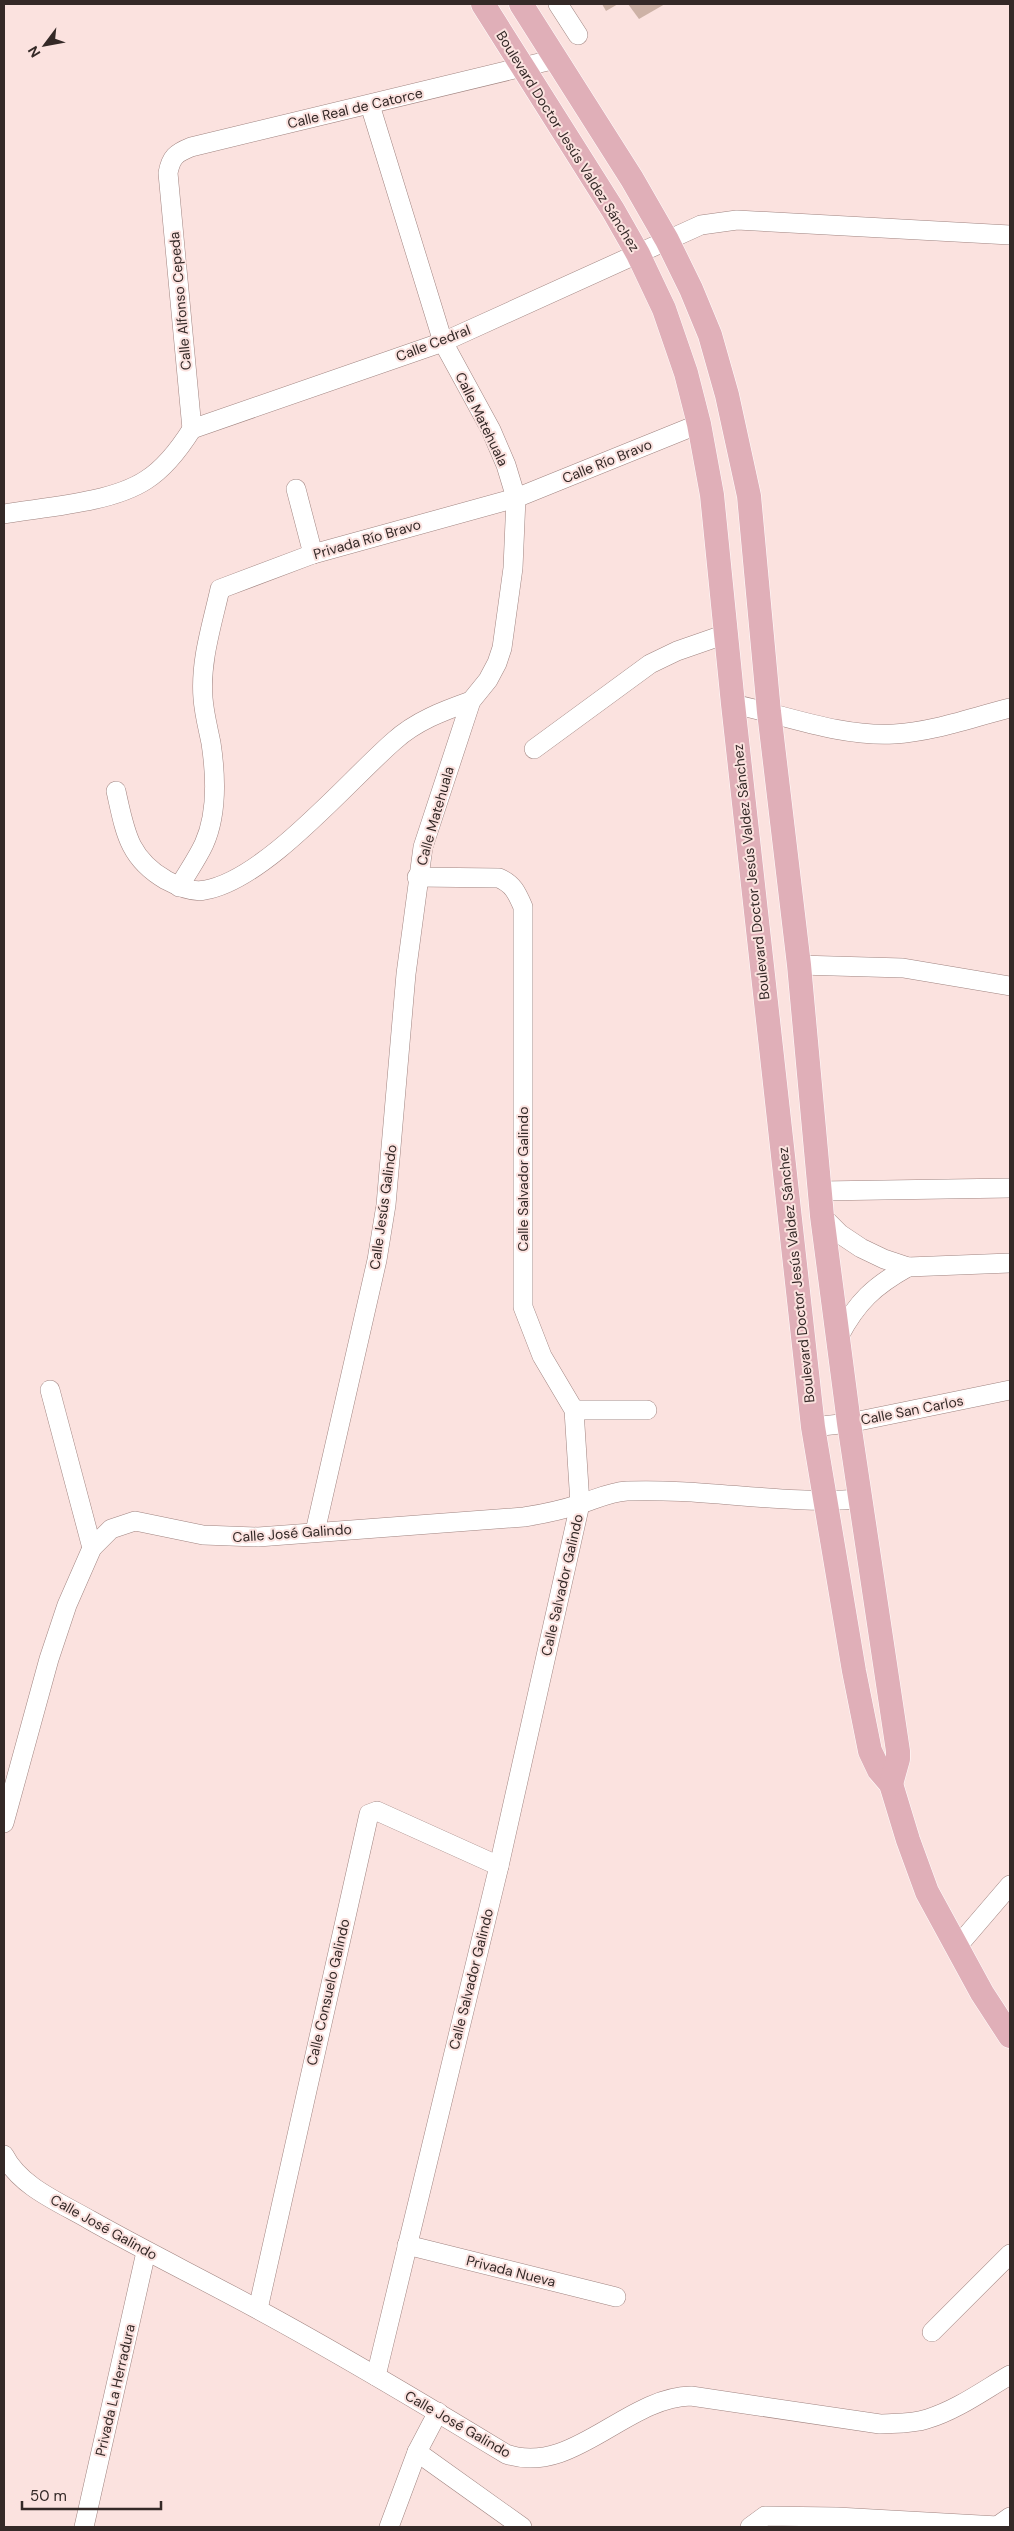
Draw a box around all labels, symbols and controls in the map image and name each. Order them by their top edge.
north arrow [20,20,70,70]
street label: Boulevard Doctor Jesús Valdez Sánchez [492,27,644,255]
text: N [24,43,44,61]
street label: Calle Real de Catorce [286,84,424,132]
street label: Calle Alfonso Cepeda [165,231,195,371]
street label: Calle Cedral [393,321,473,365]
street label: Calle Matehuala [451,369,513,469]
street label: Calle Río Bravo [559,435,655,487]
street label: Privada Río Bravo [311,515,423,563]
street label: Boulevard Doctor Jesús Valdez Sánchez [729,743,773,1001]
street label: Calle Matehuala [412,764,458,868]
street label: Calle Salvador Galindo [514,1107,532,1251]
street label: Calle Jesús Galindo [365,1143,401,1271]
street label: Boulevard Doctor Jesús Valdez Sánchez [774,1146,818,1404]
street label: Calle San Carlos [859,1391,965,1429]
street label: Calle Salvador Galindo [537,1512,587,1658]
street label: Calle José Galindo [232,1520,352,1546]
street label: Calle Salvador Galindo [445,1907,497,2051]
street label: Calle Consuelo Galindo [302,1917,354,2067]
street label: Calle José Galindo [47,2190,161,2264]
street label: Privada Nueva [464,2251,558,2291]
street label: Privada La Herradura [91,2322,139,2458]
street label: Calle José Galindo [402,2386,514,2462]
scale bar [22,2478,161,2510]
text: 50 m [30,2486,67,2506]

